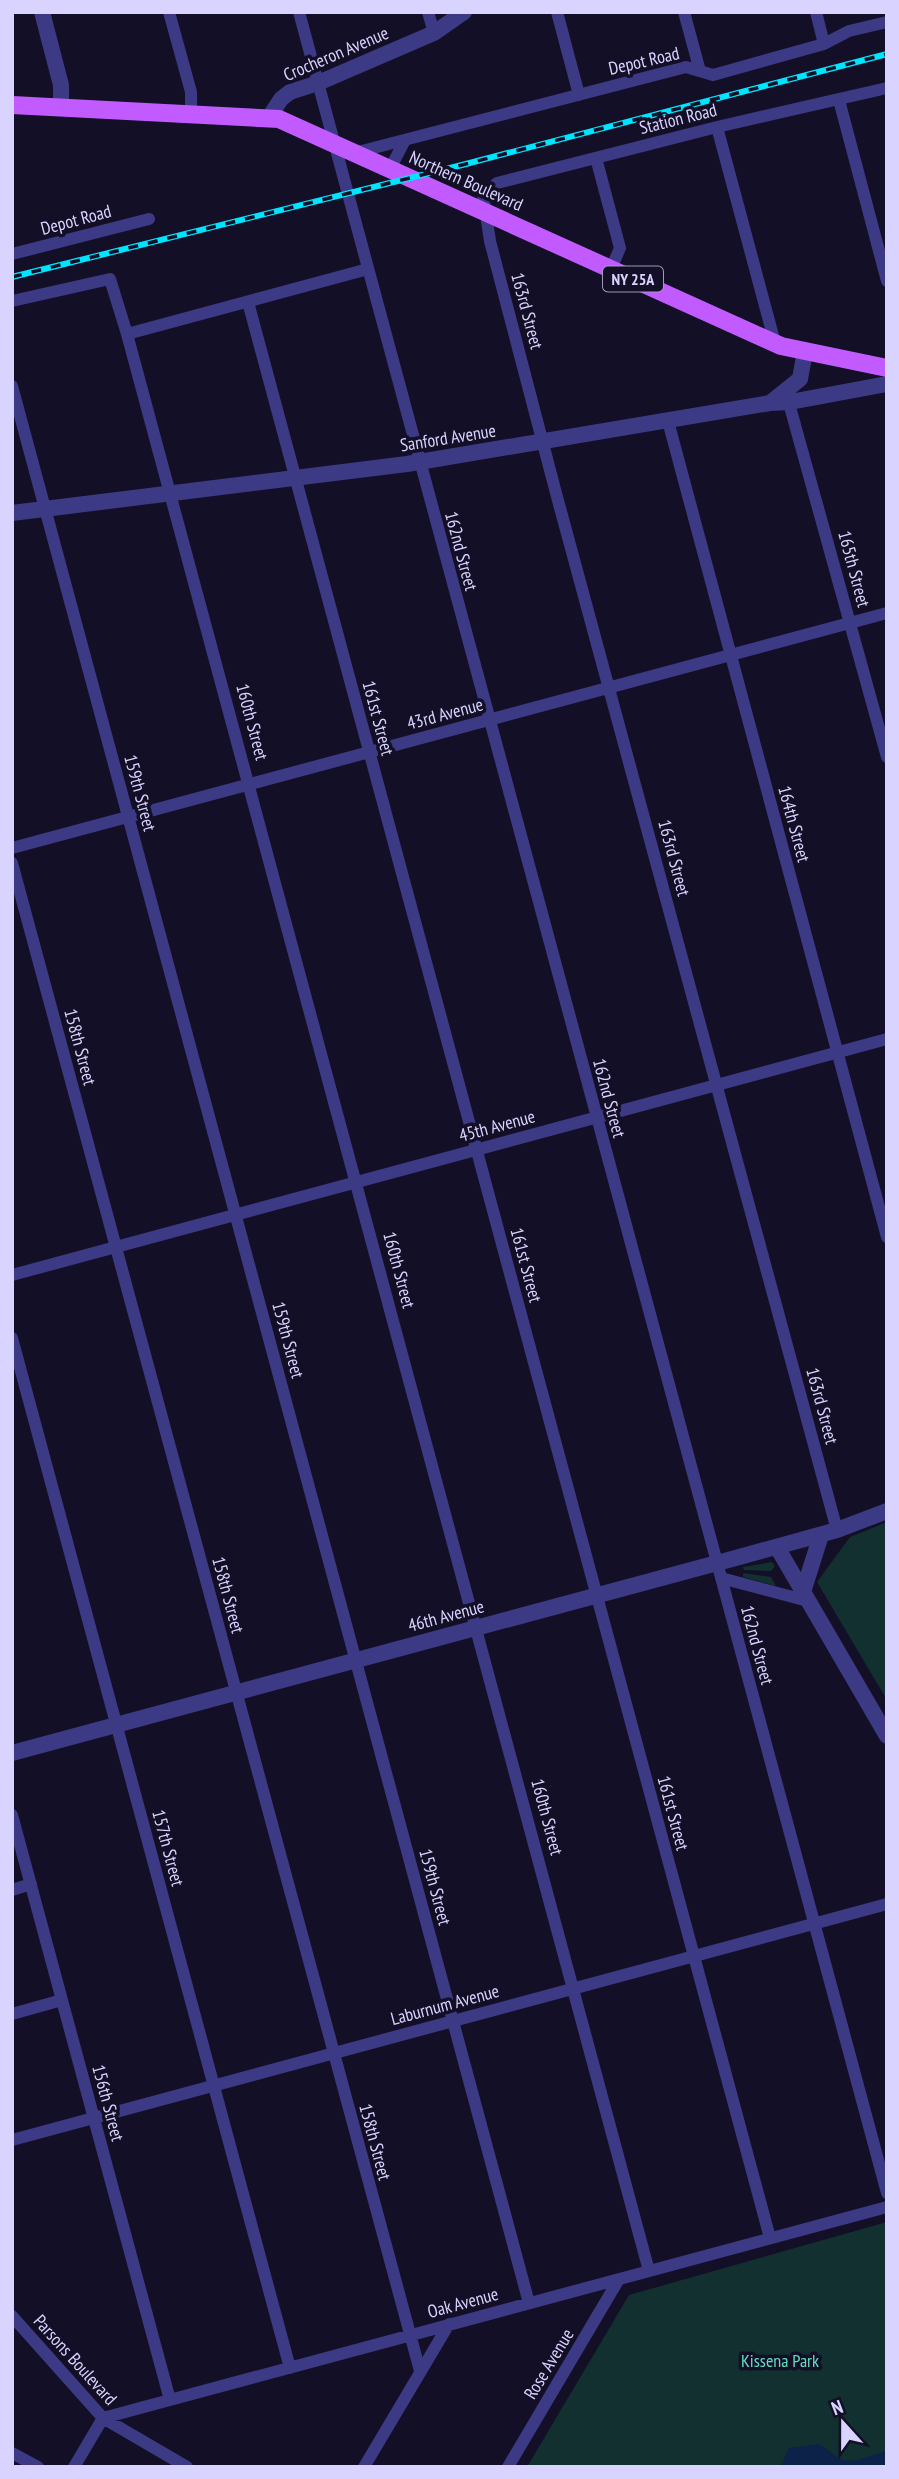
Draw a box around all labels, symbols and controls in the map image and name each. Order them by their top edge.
street label: Crocheron Avenue [280,21,392,86]
street label: Depot Road [606,41,682,80]
street label: Station Road [637,98,719,139]
street label: Northern Boulevard [406,145,527,216]
street label: Depot Road [38,199,114,240]
road number: NY 25A [603,266,663,292]
street label: 163rd Street [506,270,549,352]
street label: Sanford Avenue [398,419,497,456]
street label: 162nd Street [440,509,483,593]
street label: 165th Street [833,528,876,610]
street label: 161st Street [357,678,399,758]
street label: 160th Street [231,681,274,763]
street label: 43rd Avenue [404,692,485,735]
street label: 159th Street [119,752,162,834]
street label: 164th Street [773,783,816,865]
street label: 163rd Street [653,817,696,899]
street label: 158th Street [59,1006,102,1088]
street label: 162nd Street [588,1056,631,1140]
street label: 45th Avenue [456,1104,537,1147]
street label: 161st Street [505,1225,547,1305]
street label: 160th Street [378,1229,421,1311]
street label: 159th Street [267,1299,310,1381]
street label: 163rd Street [801,1365,844,1447]
street label: 158th Street [207,1554,250,1636]
street label: 46th Avenue [405,1594,486,1637]
street label: 162nd Street [736,1603,779,1687]
street label: 161st Street [652,1773,694,1853]
street label: 160th Street [526,1776,569,1858]
street label: 157th Street [147,1807,190,1889]
street label: 159th Street [414,1846,457,1928]
street label: Laburnum Avenue [388,1979,502,2030]
street label: 156th Street [87,2062,130,2144]
street label: 158th Street [354,2101,397,2183]
street label: Oak Avenue [425,2282,501,2323]
street label: Parsons Boulevard [29,2310,122,2410]
street label: Rose Avenue [519,2324,579,2403]
park label: Kissena Park [741,2349,819,2372]
north arrow [808,2388,878,2458]
text: N [828,2394,846,2420]

